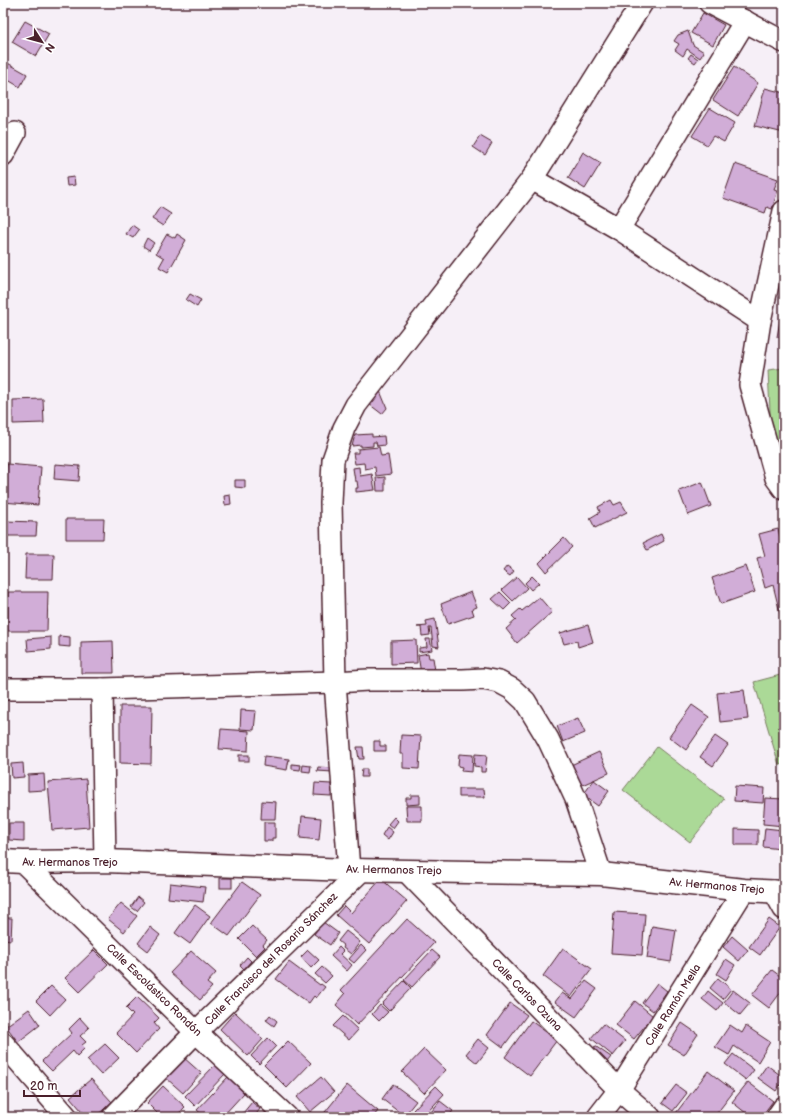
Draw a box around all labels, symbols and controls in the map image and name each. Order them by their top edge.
north arrow [22,22,62,62]
text: N [42,40,57,55]
street label: Av. Hermanos Trejo [22,856,118,869]
street label: Av. Hermanos Trejo [346,863,442,877]
street label: Av. Hermanos Trejo [669,875,765,897]
street label: Calle Francisco del Rosario Sánchez [202,889,341,1028]
street label: Calle Escolástico Rondón [104,941,204,1039]
street label: Calle Carlos Ozuna [489,956,565,1034]
street label: Calle Ramón Mella [643,962,703,1048]
scale bar [24,1072,80,1098]
text: 20 m [30,1079,57,1094]

